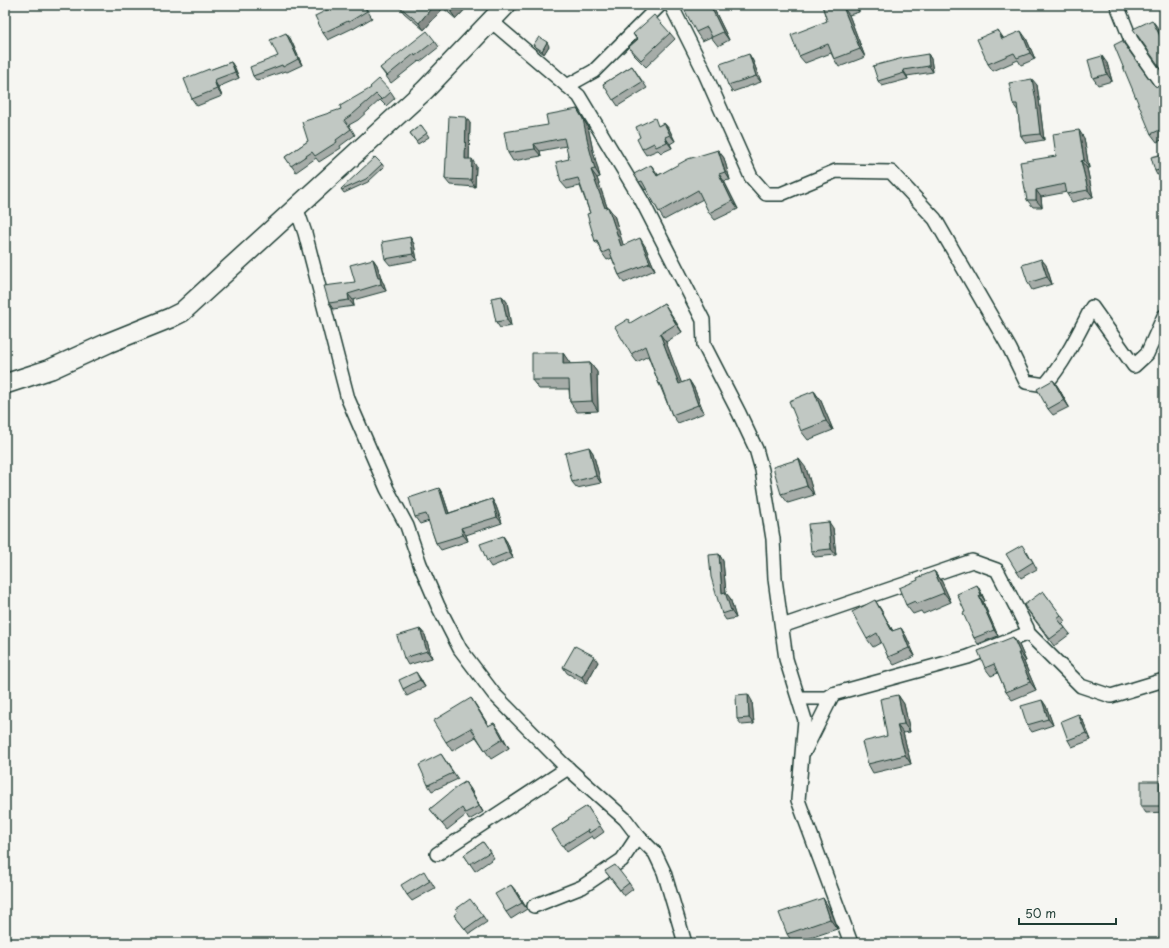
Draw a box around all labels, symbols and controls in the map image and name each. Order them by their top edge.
scale bar [1019,900,1116,926]
text: 50 m [1025,904,1056,922]

